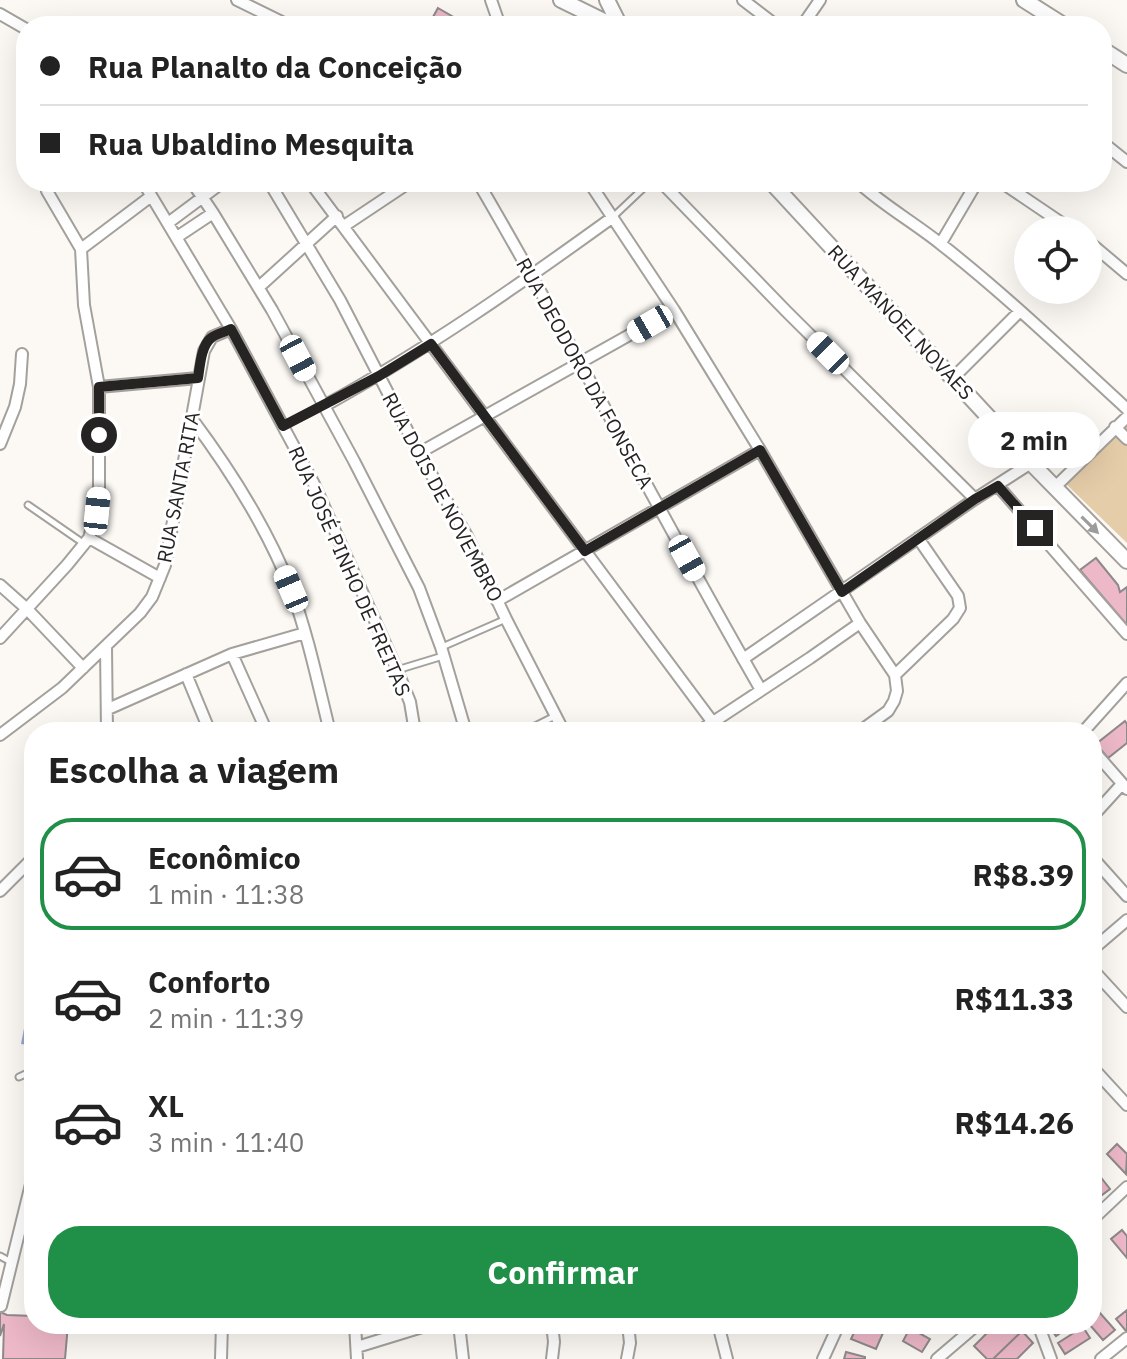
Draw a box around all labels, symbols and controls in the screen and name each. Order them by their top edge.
text: Rua Planalto da Conceição [88,47,462,86]
text: Rua Ubaldino Mesquita [88,124,414,163]
map controls [1014,216,1102,304]
button: locate [1014,216,1102,304]
street label: RUA MANOEL NOVAES [822,239,980,405]
street label: RUA DEODORO DA FONSECA [510,253,660,493]
car [623,302,677,346]
car [803,328,853,378]
car [276,331,320,385]
street label: RUA DOIS DE NOVEMBRO [376,388,510,606]
street label: RUA SANTA RITA [150,409,206,565]
callout: 2 min [969,412,1101,468]
route start [81,417,117,453]
text: 2 min [1000,423,1068,457]
street label: RUA JOSÉ PINHO DE FREITAS [283,442,417,700]
car [83,486,111,536]
route end [1017,510,1053,546]
one-way arrow [1080,515,1099,534]
car [665,531,709,585]
car [271,562,311,616]
text: Escolha a viagem [48,746,339,793]
icon: car [52,838,124,910]
text: Econômico [148,838,301,877]
text: R$8.39 [972,855,1074,894]
text: 1 min · 11:38 [148,877,304,911]
icon: car [52,962,124,1034]
text: Conforto [148,962,271,1001]
text: R$11.33 [954,979,1074,1018]
text: 2 min · 11:39 [148,1001,304,1035]
icon: car [52,1086,124,1158]
text: XL [148,1086,184,1125]
text: R$14.26 [954,1103,1074,1142]
text: 3 min · 11:40 [148,1125,304,1159]
button: Confirmar [48,1226,1078,1318]

